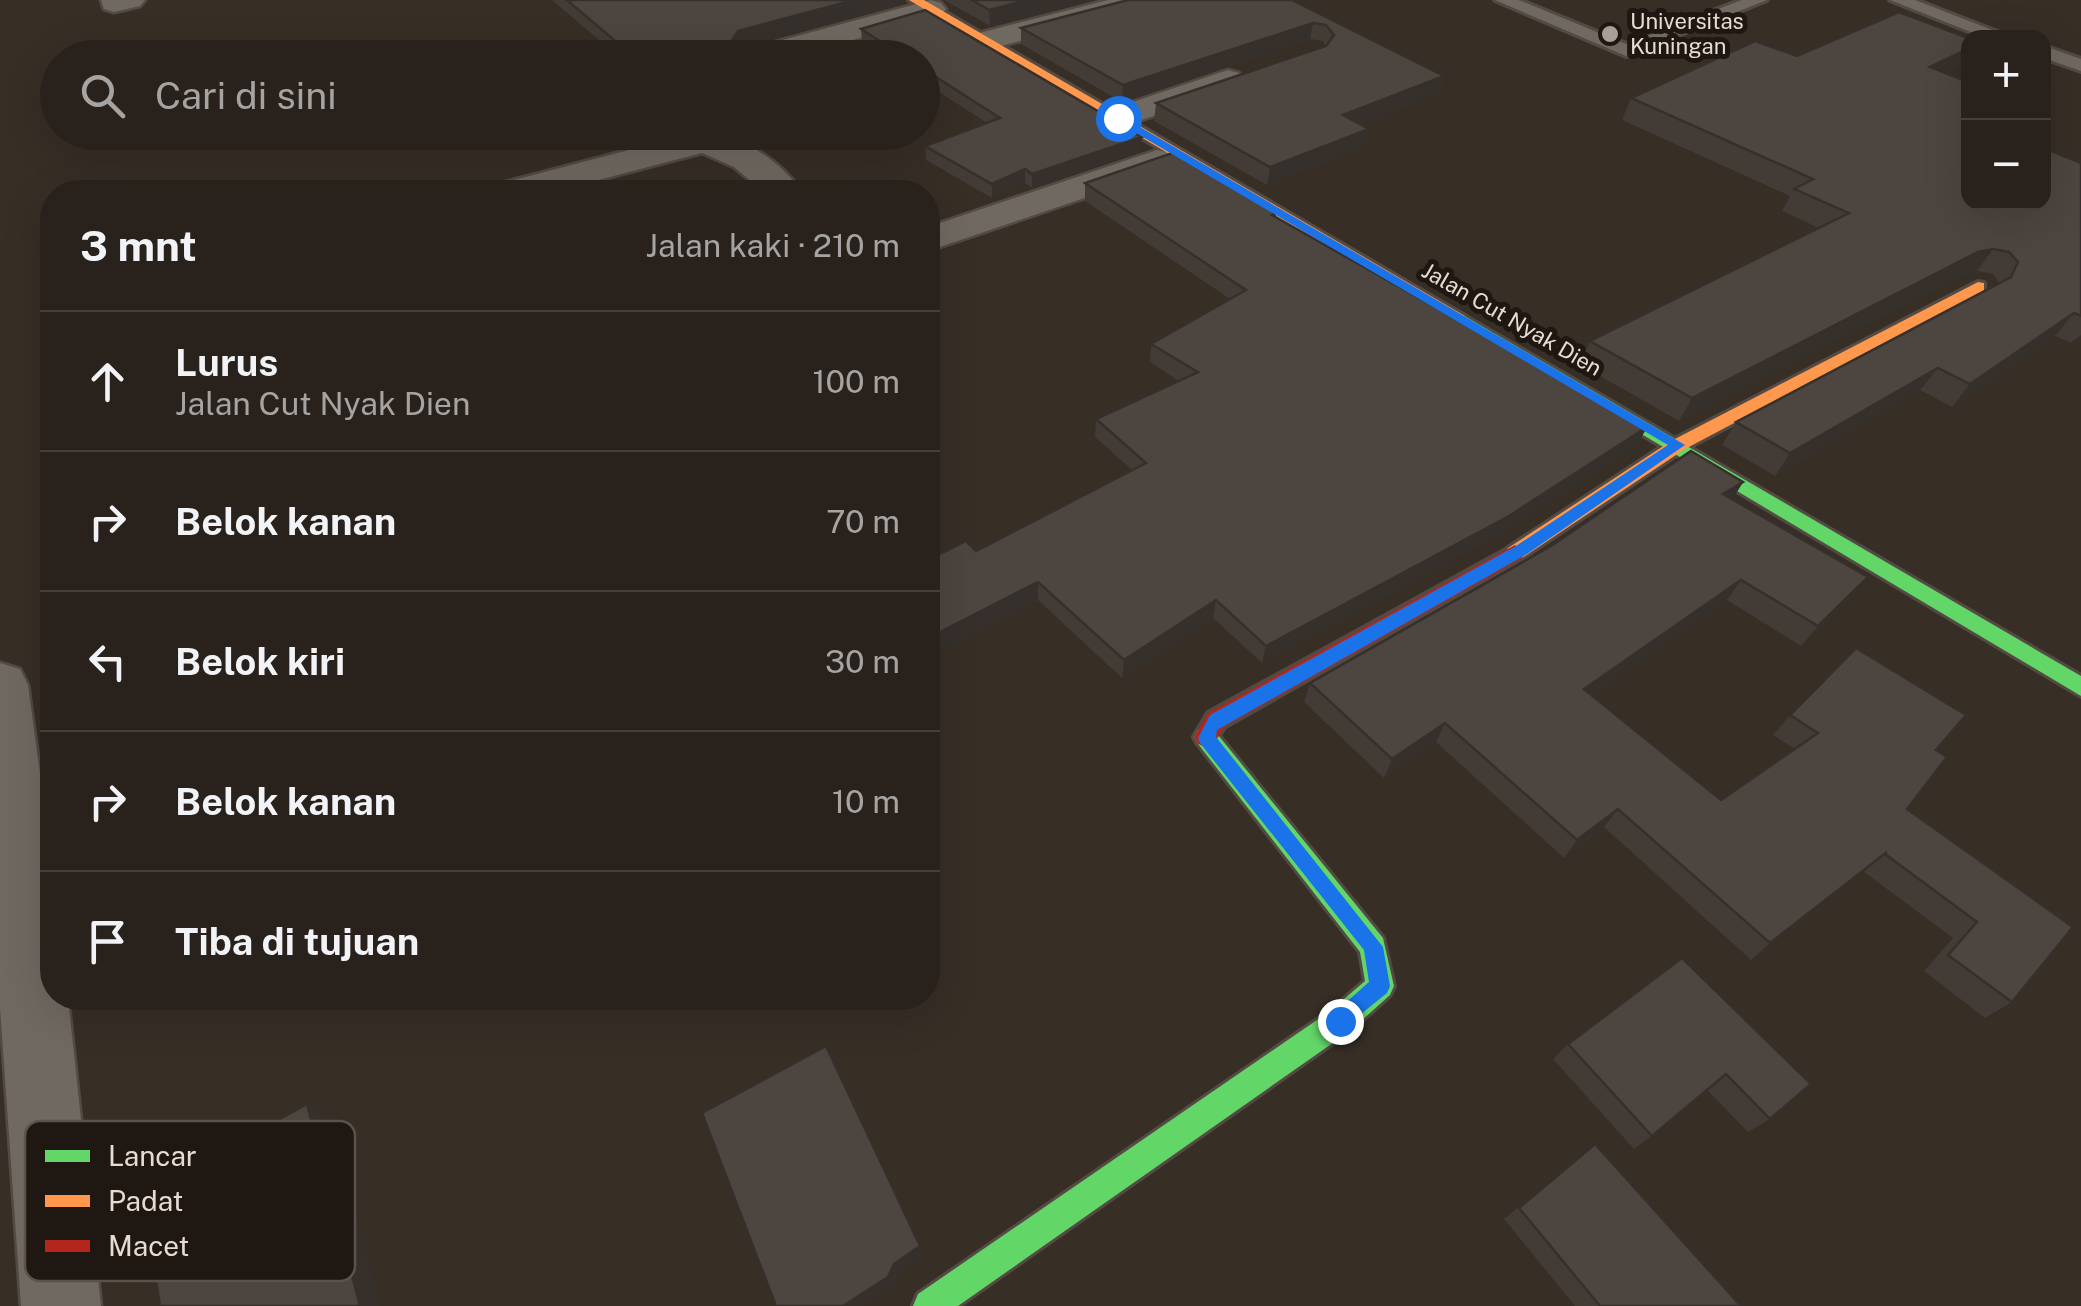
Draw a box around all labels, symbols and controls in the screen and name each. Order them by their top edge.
place label: Universitas Kuningan [1630,8,1744,59]
marker: Universitas Kuningan [1599,23,1621,45]
map controls [1961,30,2051,210]
button: + [1961,30,2051,120]
search box [40,40,940,150]
icon: search [75,68,130,123]
text: Cari di sini [155,73,337,118]
route start [1096,96,1142,142]
button: − [1961,120,2051,210]
text: 3 mnt [80,221,197,270]
text: Jalan kaki · 210 m [645,227,900,264]
street label: Jalan Cut Nyak Dien [1418,257,1606,381]
text: Lurus [175,340,278,385]
icon: ahead [80,354,135,409]
text: 100 m [813,363,900,400]
text: Jalan Cut Nyak Dien [175,385,470,422]
icon: right [80,494,135,549]
text: Belok kanan [175,499,396,544]
text: 70 m [826,503,900,540]
icon: left [80,634,135,689]
text: Belok kiri [175,639,345,684]
text: 30 m [825,643,900,680]
icon: right [80,774,135,829]
text: Belok kanan [175,779,396,824]
text: 10 m [832,783,900,820]
icon: arrive [80,914,135,969]
text: Tiba di tujuan [175,919,419,964]
route end [1318,999,1364,1045]
legend [25,1121,355,1281]
text: Lancar [108,1139,197,1172]
text: Padat [108,1184,184,1217]
text: Macet [108,1229,189,1262]

